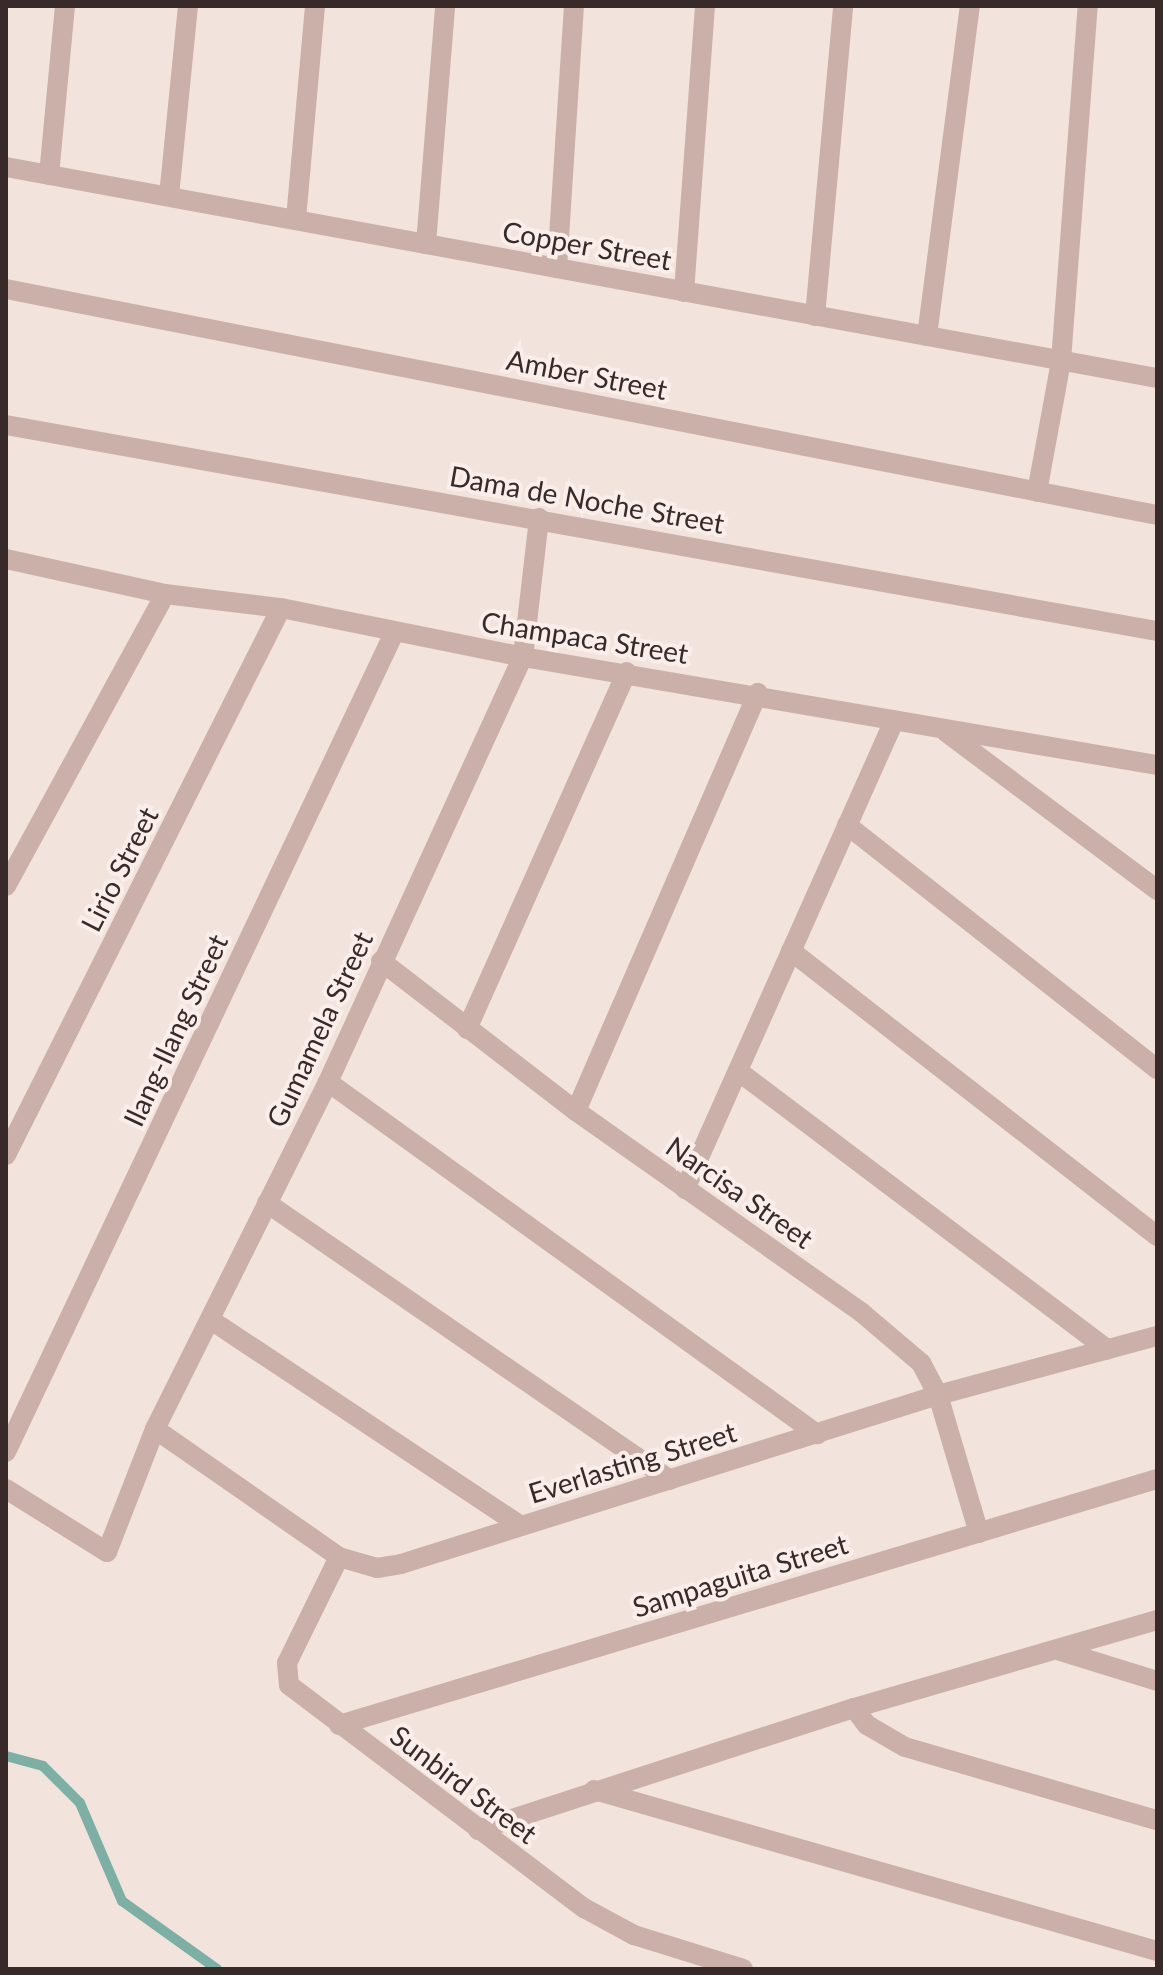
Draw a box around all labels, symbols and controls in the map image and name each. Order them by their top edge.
street label: Copper Street [500,214,674,276]
street label: Amber Street [504,342,670,406]
street label: Dama de Noche Street [447,458,727,540]
street label: Champaca Street [479,604,691,670]
street label: Lirio Street [73,801,165,937]
street label: Gumamela Street [259,926,379,1132]
street label: Ilang-Ilang Street [116,929,234,1131]
street label: Narcisa Street [660,1129,820,1255]
street label: Everlasting Street [524,1414,740,1510]
street label: Sampaguita Street [628,1526,852,1624]
street label: Sunbird Street [384,1718,544,1850]

